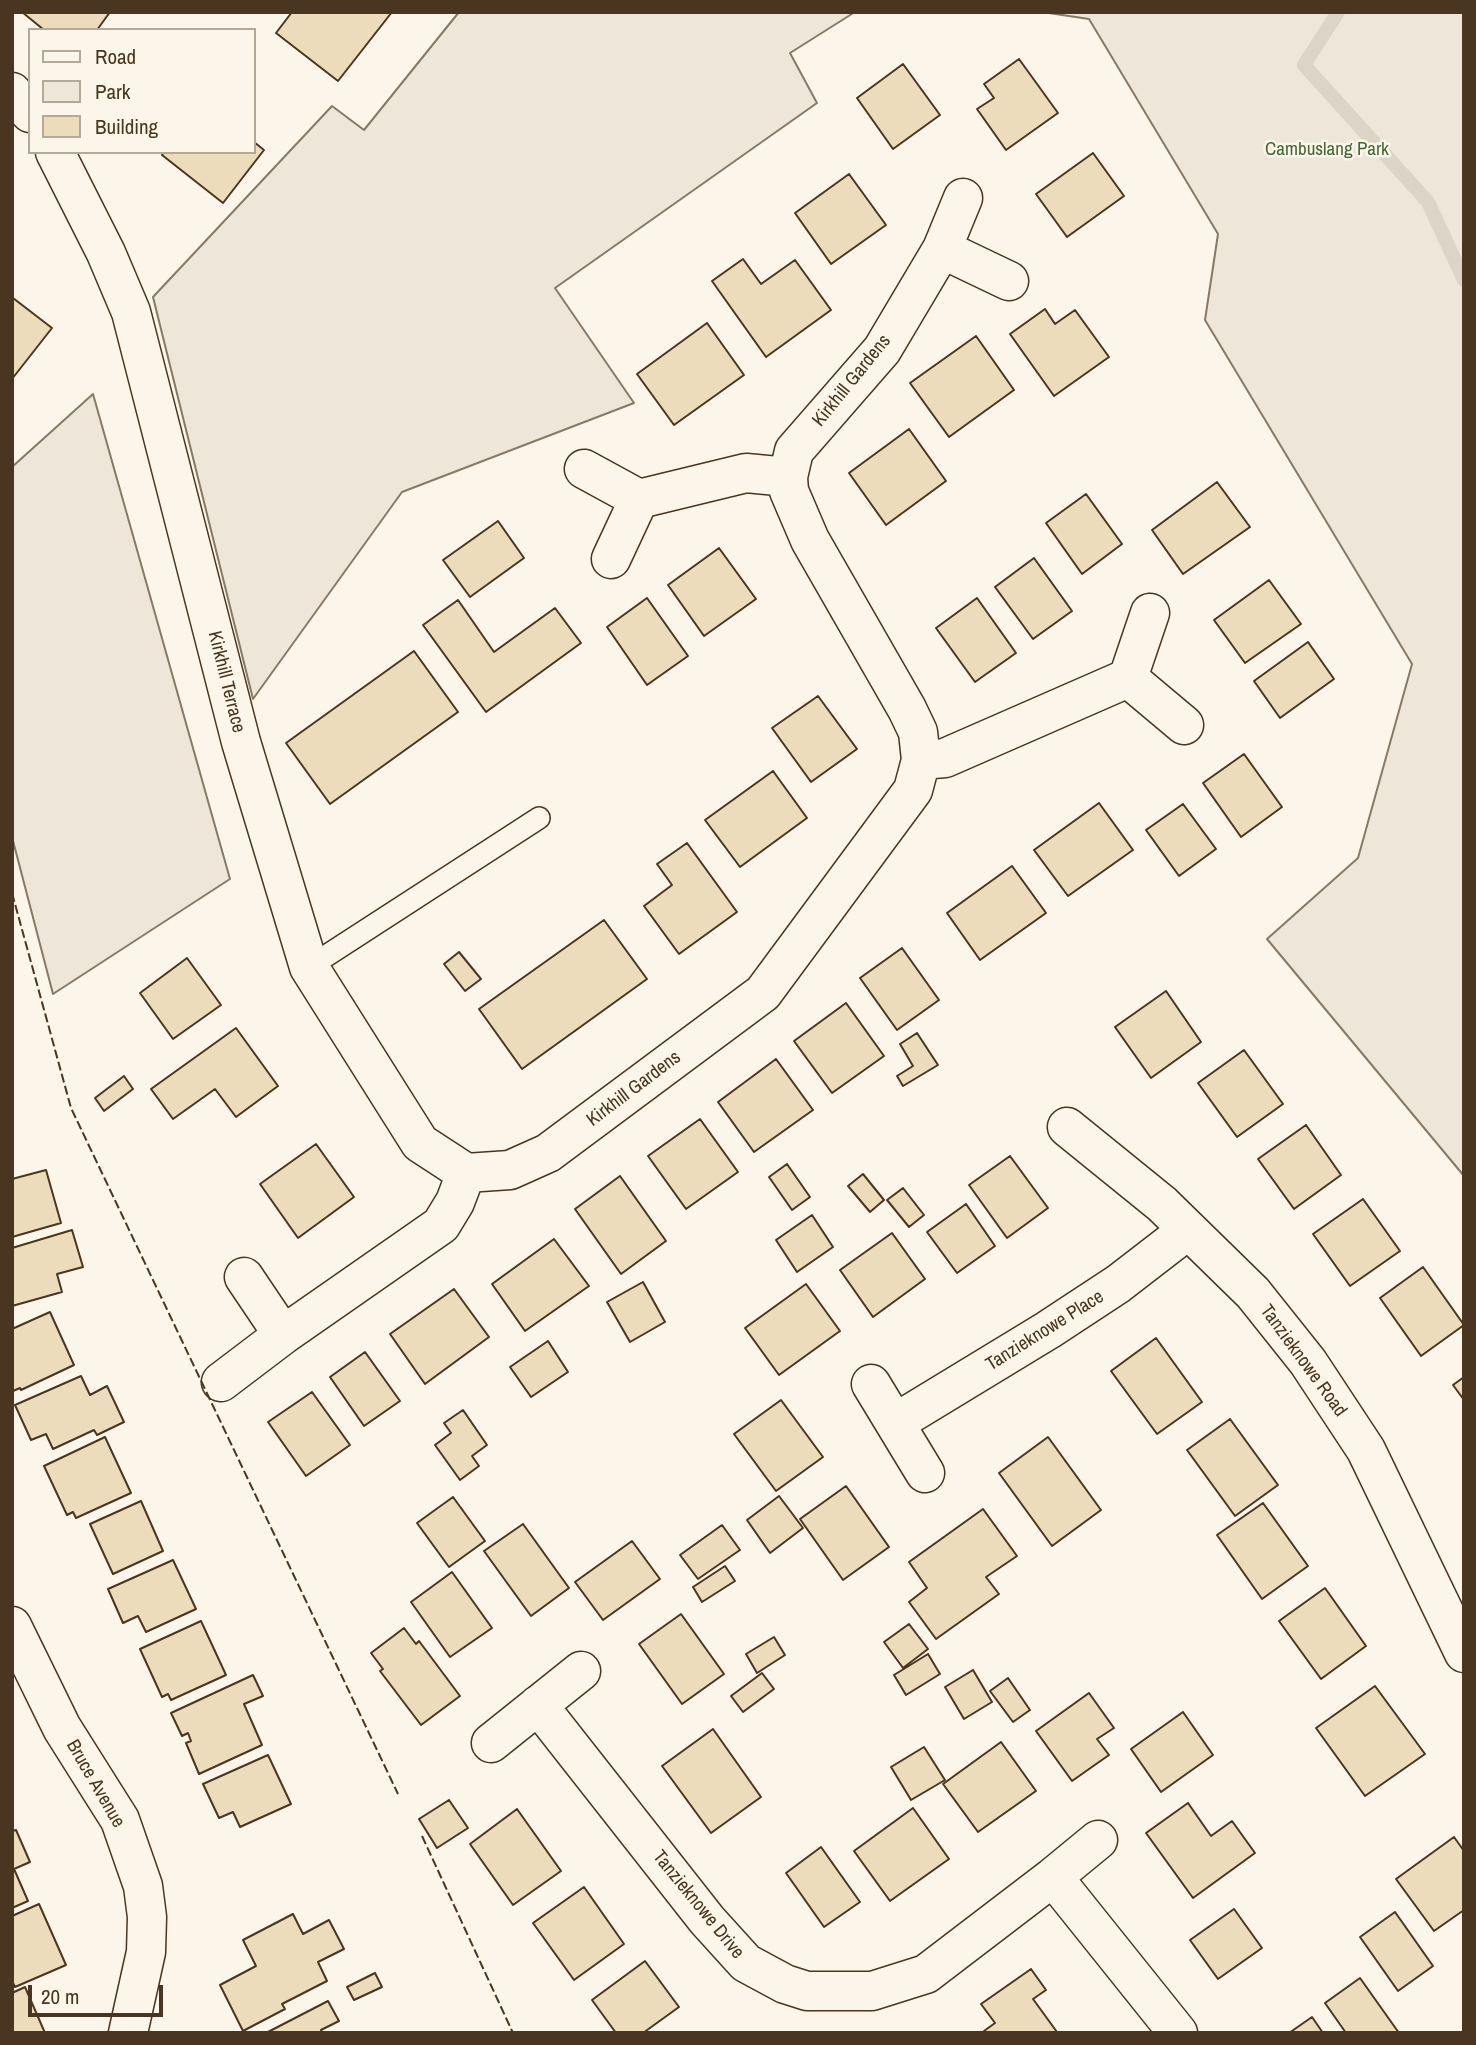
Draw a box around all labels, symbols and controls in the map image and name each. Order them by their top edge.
legend [28,28,256,154]
text: Road [95,42,136,71]
text: Park [95,77,130,106]
text: Building [95,112,158,141]
park label: Cambuslang Park [1265,139,1389,161]
street label: Kirkhill Gardens [808,330,896,432]
street label: Kirkhill Terrace [202,629,250,735]
street label: Kirkhill Gardens [583,1046,685,1132]
street label: Tanzieknowe Place [982,1286,1108,1376]
street label: Tanzieknowe Road [1255,1301,1351,1421]
street label: Bruce Avenue [61,1736,129,1832]
street label: Tanzieknowe Drive [647,1846,749,1964]
scale bar [32,1972,166,2016]
text: 20 m [41,1982,79,2011]

